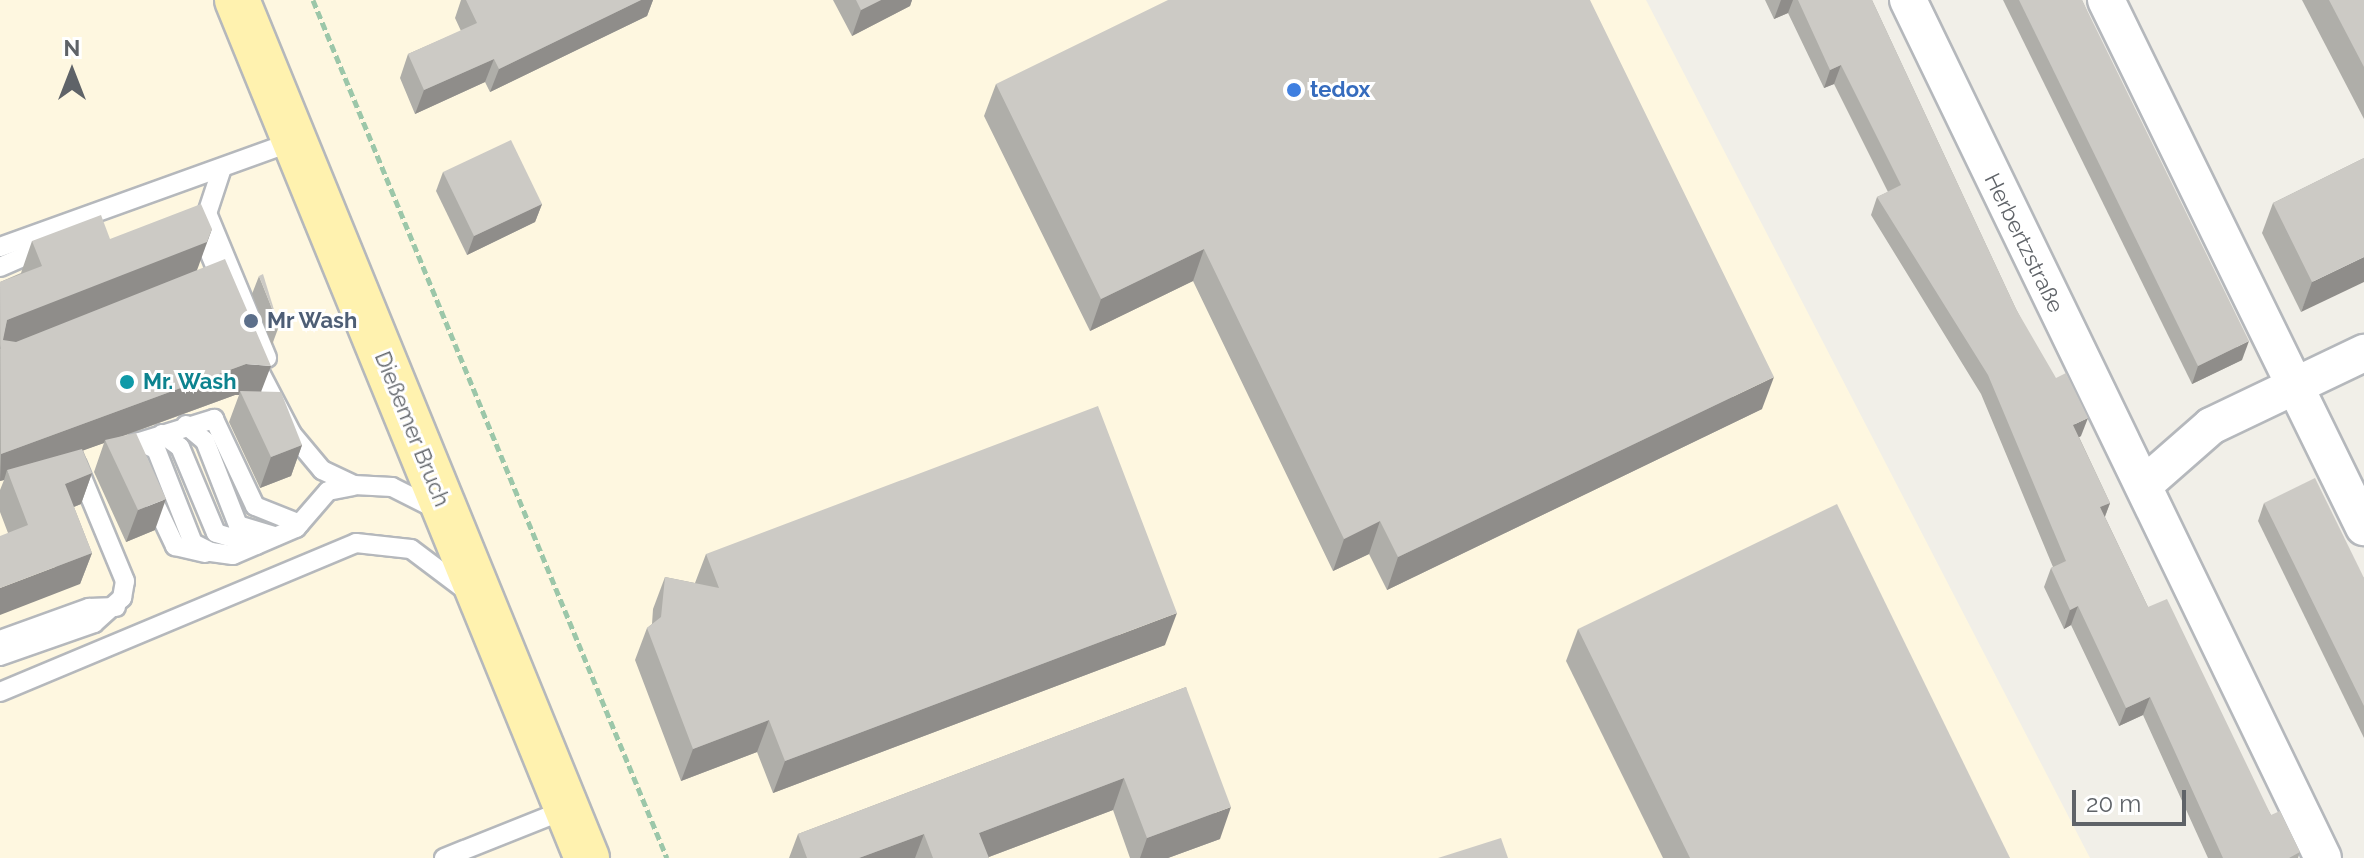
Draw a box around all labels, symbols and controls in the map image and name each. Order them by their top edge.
north arrow [32,32,112,112]
text: N [64,35,80,61]
place label: tedox [1310,77,1370,103]
marker: tedox [1285,81,1303,99]
street label: Herbertzstraße [1979,169,2069,317]
place label: Mr Wash [267,308,358,334]
marker: Mr Wash [242,312,260,330]
street label: Dießemer Bruch [369,347,455,511]
place label: Mr. Wash [143,369,237,395]
marker: Mr. Wash [118,373,136,391]
scale bar [2076,774,2190,824]
text: 20 m [2086,789,2141,818]

